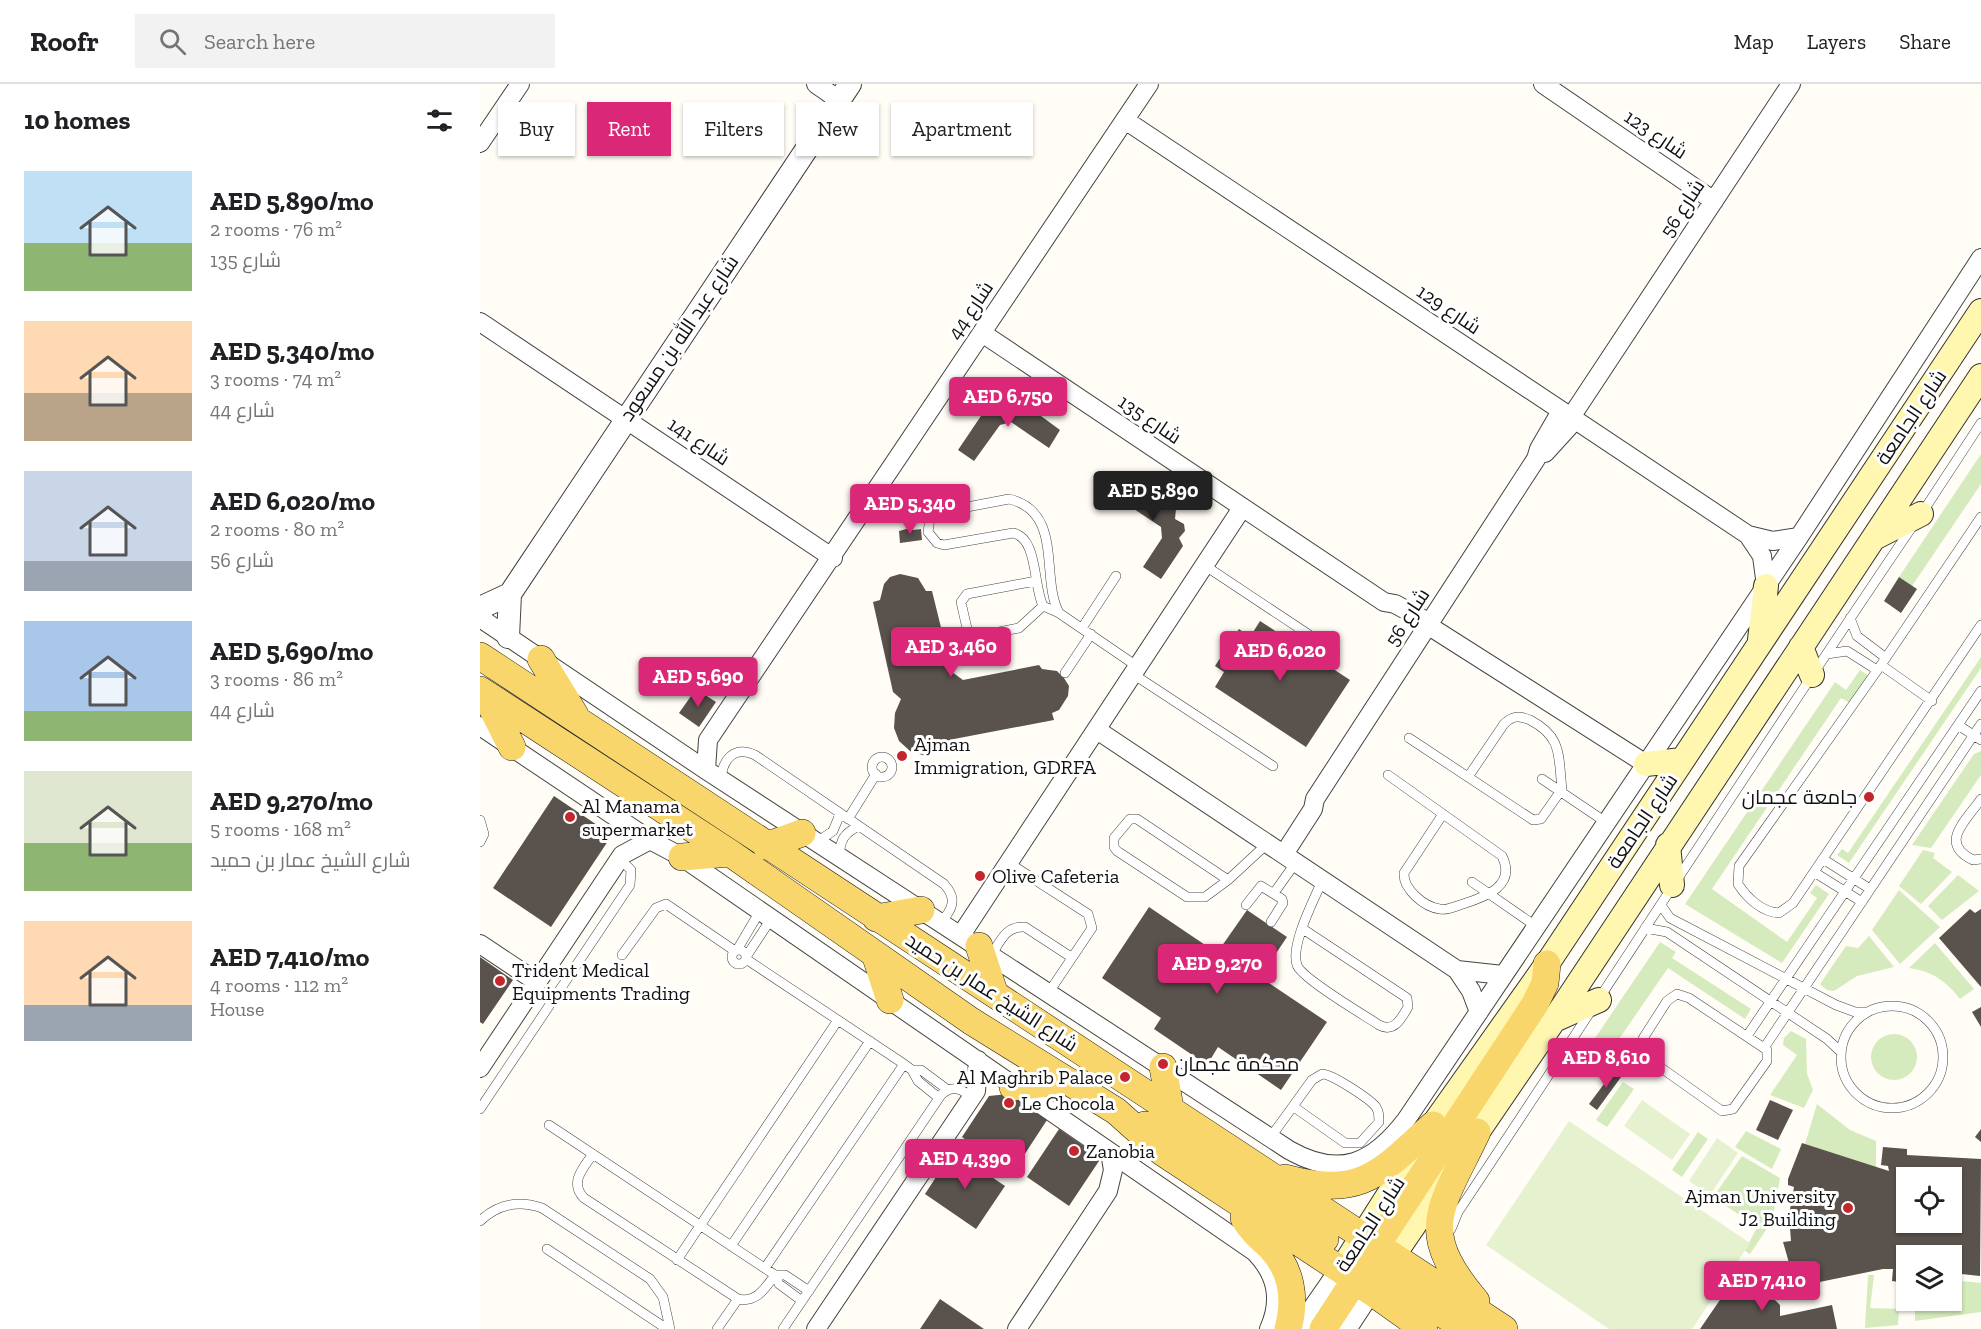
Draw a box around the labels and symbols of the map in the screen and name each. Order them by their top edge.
street label: شارع 123 [1619,104,1692,165]
street label: شارع 56 [1654,175,1711,243]
street label: شارع عبد الله بن مسعود [614,250,745,427]
street label: شارع 44 [942,276,1000,345]
street label: شارع 129 [1411,279,1486,341]
street label: شارع الجامعة [1871,365,1953,470]
pin: AED 6,750 [939,377,1077,428]
street label: شارع 135 [1113,389,1186,450]
street label: شارع 141 [662,412,735,472]
pin: AED 5,890 [1084,471,1222,522]
pin: AED 5,340 [841,484,979,535]
street label: شارع 56 [1379,584,1436,652]
pin: AED 3,460 [882,627,1020,678]
pin: AED 6,020 [1211,631,1349,682]
pin: AED 5,690 [629,657,767,708]
place label: Ajman Immigration, GDRFA [914,732,1097,779]
marker: Ajman Immigration, GDRFA [895,749,909,763]
street label: شارع الجامعة [1602,769,1684,874]
place label: جامعة عجمان [1742,785,1857,810]
marker: جامعة عجمان [1862,790,1876,804]
place label: Al Manama supermarket [582,794,693,841]
marker: Al Manama supermarket [563,810,577,824]
place label: Olive Cafeteria [992,864,1120,888]
marker: Olive Cafeteria [973,869,987,883]
street label: شارع الشيخ عمار بن حميد [900,927,1083,1058]
pin: AED 9,270 [1148,944,1286,995]
place label: Trident Medical Equipments Trading [512,958,690,1005]
marker: Trident Medical Equipments Trading [493,974,507,988]
pin: AED 8,610 [1537,1038,1675,1089]
place label: محكمة عجمان [1175,1052,1299,1077]
marker: محكمة عجمان [1156,1057,1170,1071]
place label: Al Maghrib Palace [957,1065,1113,1089]
marker: Al Maghrib Palace [1118,1070,1132,1084]
place label: Le Chocola [1021,1091,1115,1115]
marker: Le Chocola [1002,1096,1016,1110]
pin: AED 4,390 [896,1139,1034,1190]
place label: Zanobia [1086,1139,1155,1163]
marker: Zanobia [1067,1144,1081,1158]
street label: شارع الجامعة [1330,1172,1411,1277]
place label: Ajman University J2 Building [1685,1184,1837,1231]
marker: Ajman University J2 Building [1841,1201,1855,1215]
pin: AED 7,410 [1693,1261,1831,1312]

